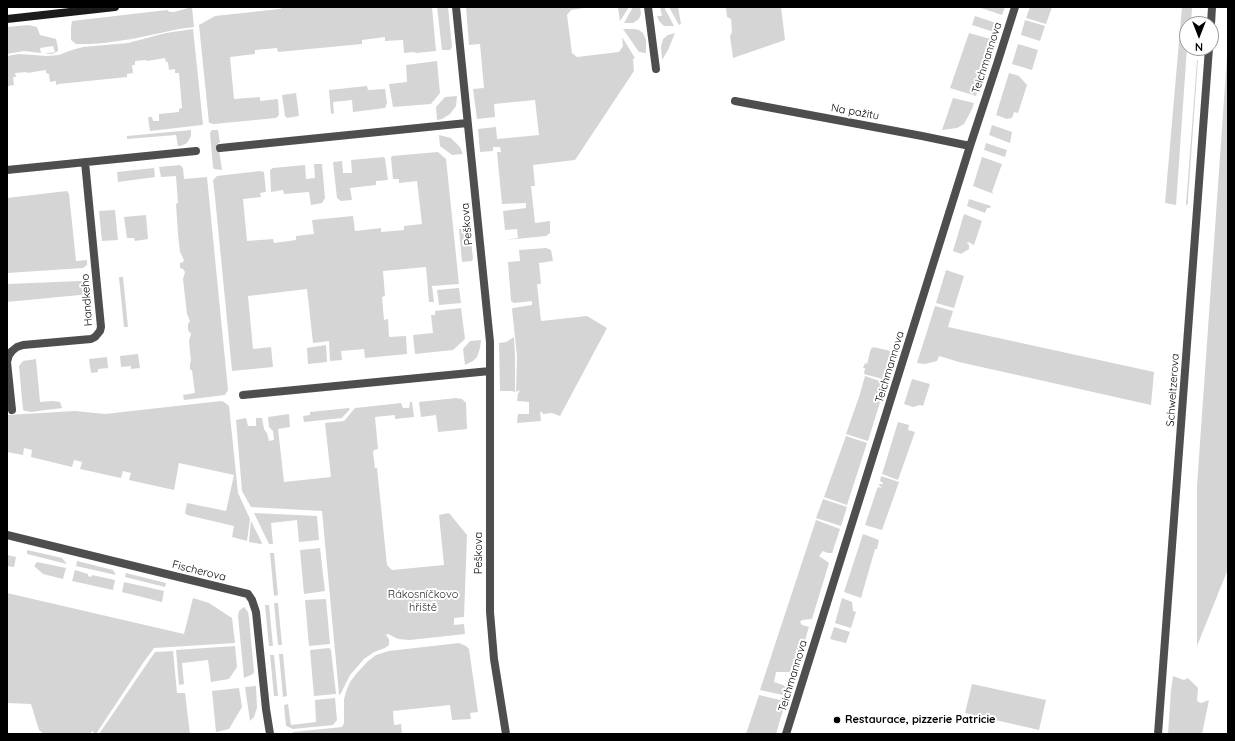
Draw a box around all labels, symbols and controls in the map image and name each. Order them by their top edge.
north arrow [1179,16,1219,56]
street label: Teichmannova [969,21,1005,95]
text: N [1195,40,1203,54]
street label: Na pažitu [830,101,880,123]
street label: Peškova [459,202,475,246]
street label: Handkeho [79,273,95,327]
street label: Teichmannova [873,330,907,404]
street label: Schweitzerova [1164,353,1182,427]
street label: Peškova [472,532,486,574]
street label: Fischerova [171,558,227,584]
park label: Rákosníčkovo hřiště [388,588,458,614]
street label: Teichmannova [776,639,810,713]
place label: Restaurace, pizzerie Patricie [845,713,996,727]
marker: Restaurace, pizzerie Patricie [832,715,842,725]

